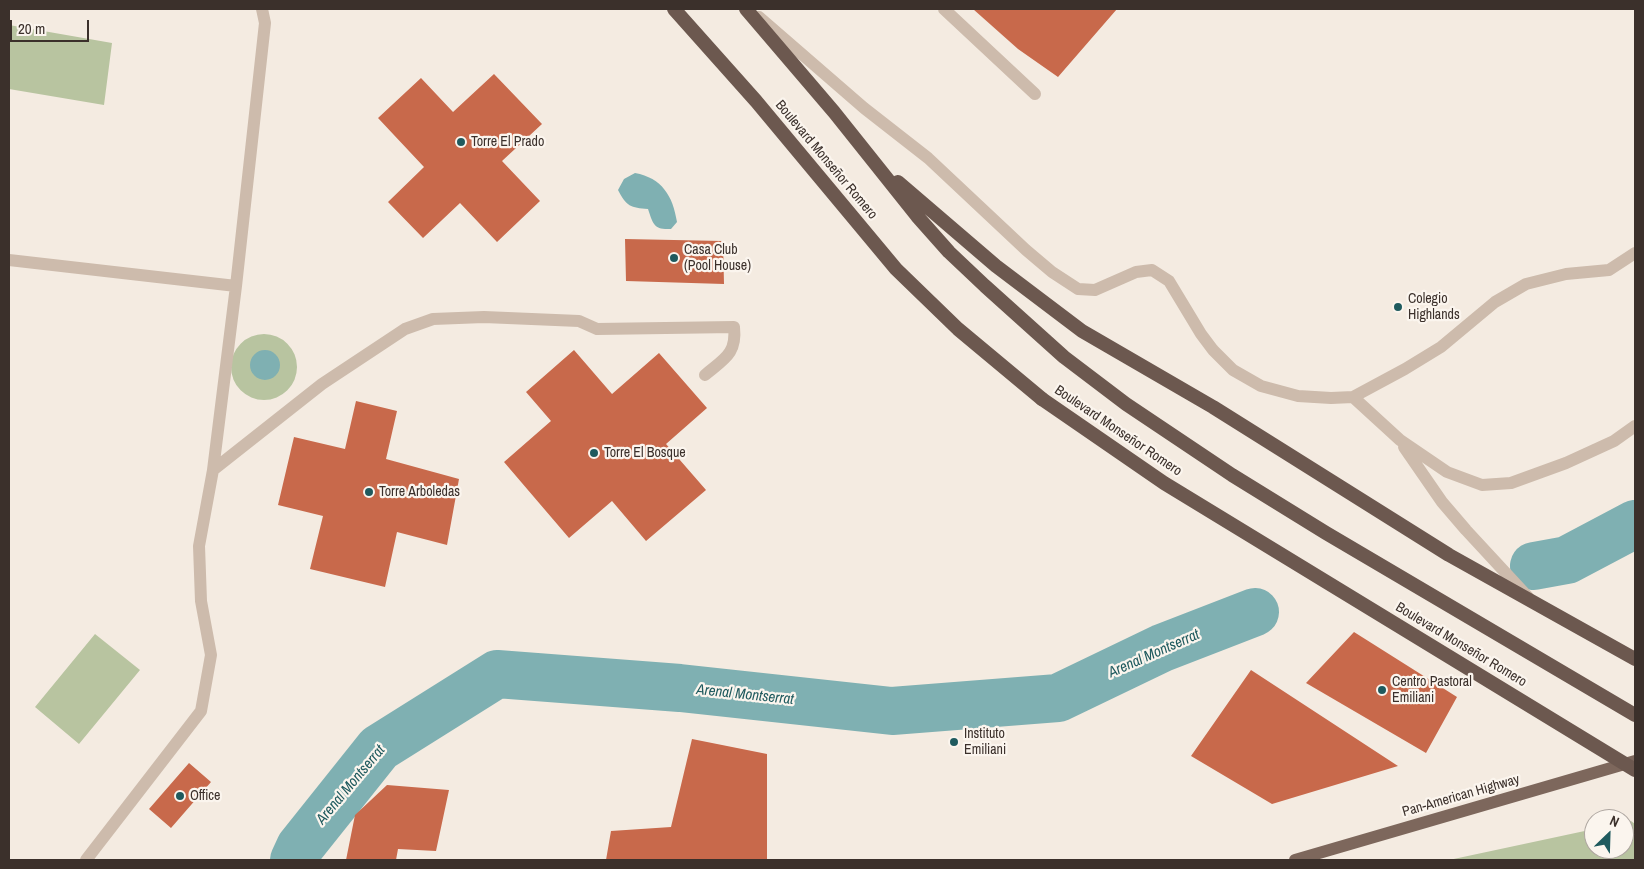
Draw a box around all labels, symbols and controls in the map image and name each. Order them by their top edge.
scale bar [12,10,91,42]
text: 20 m [18,18,45,39]
street label: Boulevard Monseñor Romero [771,97,881,223]
place label: Torre El Prado [471,134,544,150]
marker: Torre El Prado [455,136,467,148]
place label: Casa Club (Pool House) [684,242,751,274]
marker: Casa Club (Pool House) [668,252,680,264]
place label: Colegio Highlands [1408,291,1460,324]
marker: Colegio Highlands [1392,301,1404,313]
street label: Boulevard Monseñor Romero [1051,382,1185,480]
place label: Torre El Bosque [604,445,686,461]
marker: Torre El Bosque [588,447,600,459]
place label: Torre Arboledas [379,484,460,500]
marker: Torre Arboledas [363,486,375,498]
street label: Boulevard Monseñor Romero [1392,599,1530,691]
water label: Arenal Montserrat [1106,626,1202,682]
place label: Centro Pastoral Emiliani [1392,674,1472,706]
water label: Arenal Montserrat [695,681,795,709]
marker: Centro Pastoral Emiliani [1376,684,1388,696]
place label: Instituto Emiliani [964,726,1006,759]
marker: Instituto Emiliani [948,736,960,748]
water label: Arenal Montserrat [313,742,389,828]
street label: Pan-American Highway [1400,771,1522,821]
place label: Office [190,788,220,804]
marker: Office [174,790,186,802]
north arrow [1584,809,1634,859]
text: N [1607,811,1622,831]

